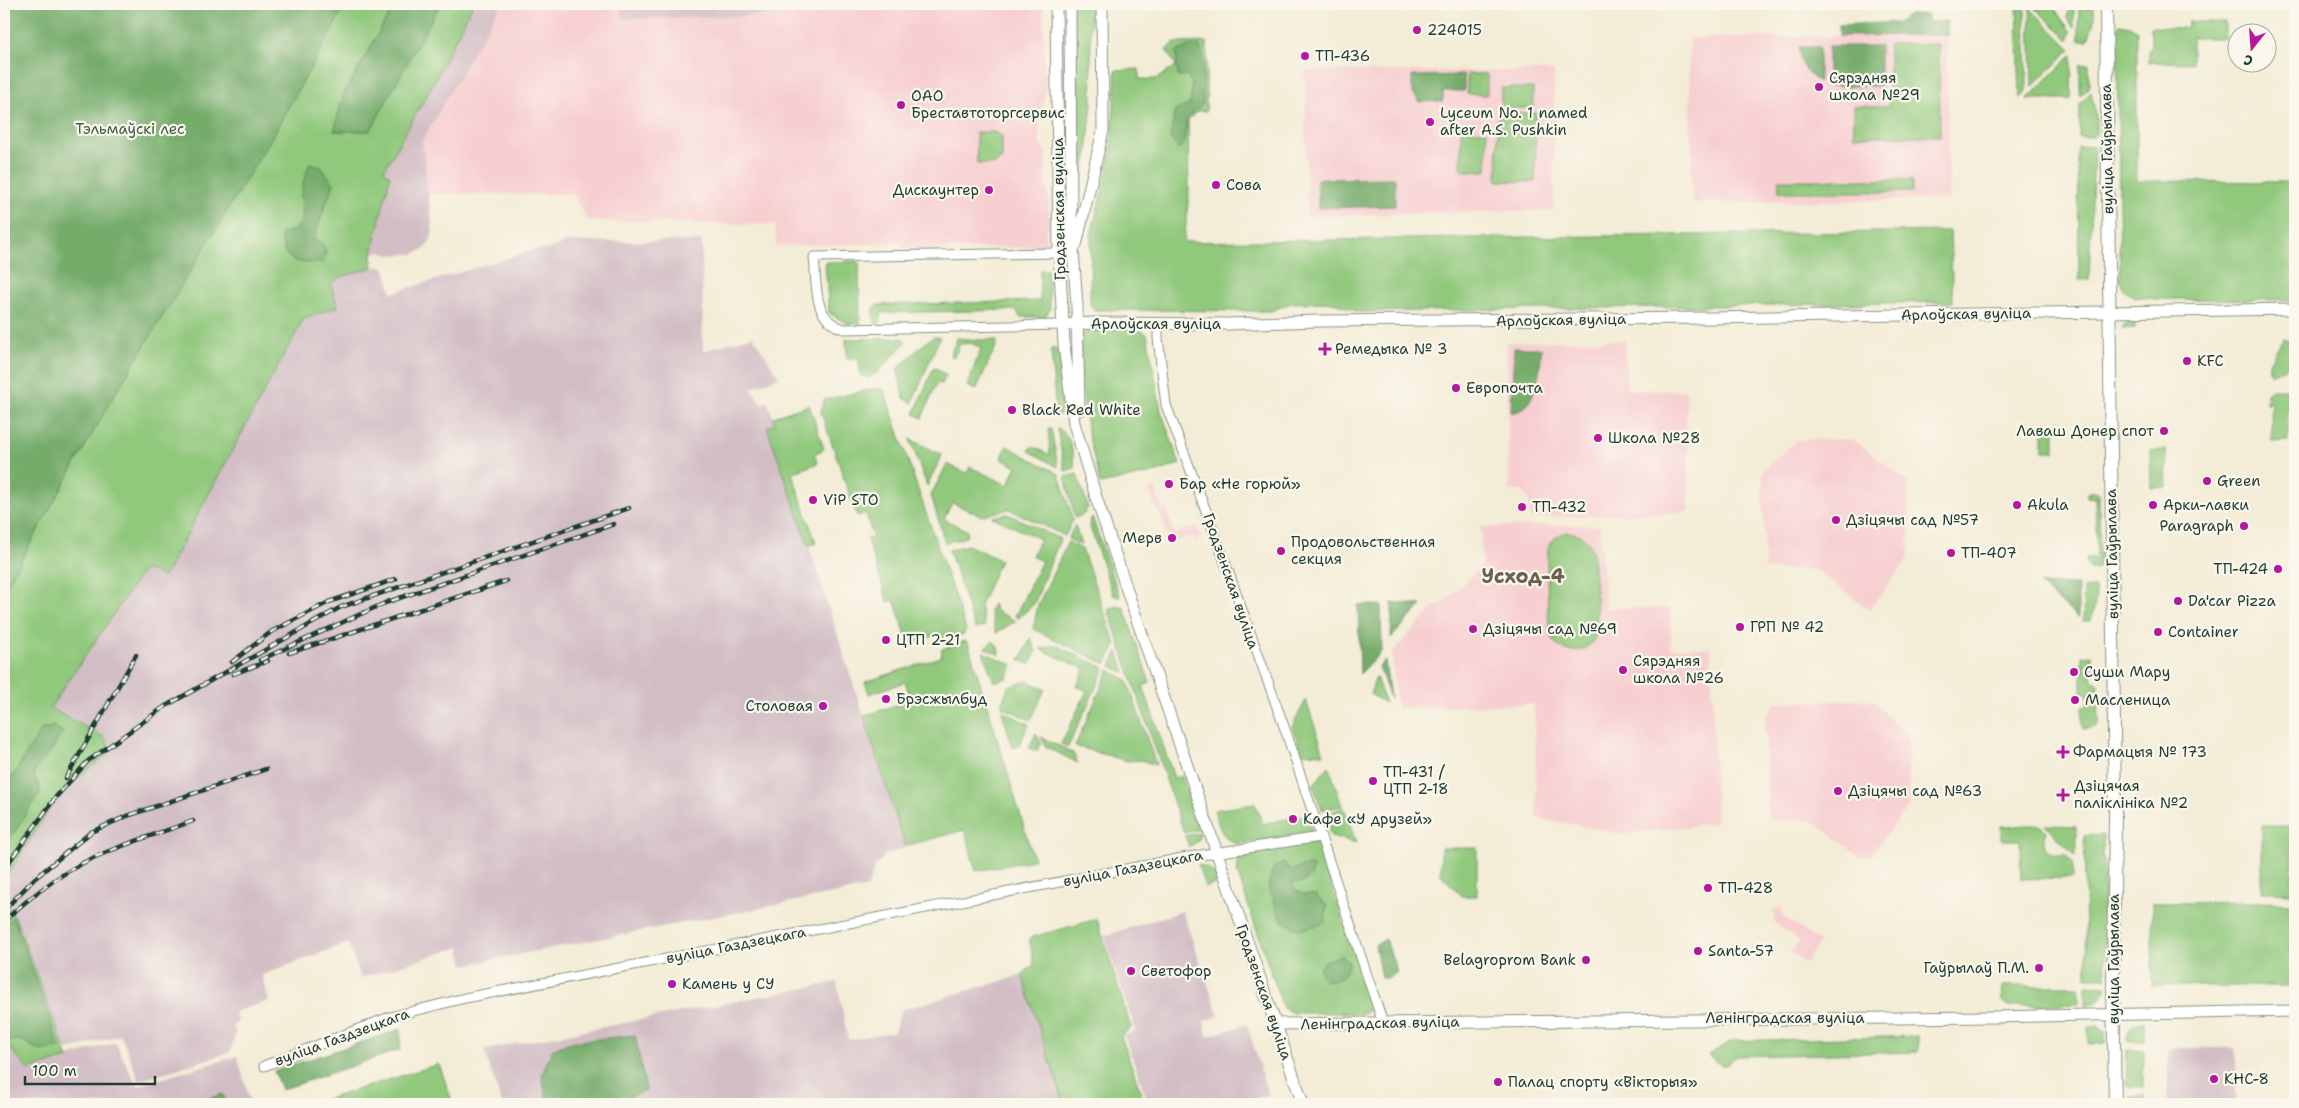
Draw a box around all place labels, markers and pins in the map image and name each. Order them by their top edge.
place label: 224015 [1427,20,1482,40]
marker: 224015 [1411,24,1423,36]
place label: ТП-436 [1315,46,1370,66]
marker: ТП-436 [1299,50,1311,62]
place label: Сярэдняя школа №29 [1829,68,1920,105]
marker: Сярэдняя школа №29 [1813,81,1825,93]
place label: ОАО Бреставтоторгсервис [911,86,1065,123]
marker: ОАО Бреставтоторгсервис [895,99,907,111]
place label: Lyceum No. 1 named after A.S. Pushkin [1440,103,1588,140]
marker: Lyceum No. 1 named after A.S. Pushkin [1424,116,1436,128]
place label: Сова [1226,175,1262,195]
marker: Сова [1210,179,1222,191]
place label: Дискаунтер [893,180,979,200]
marker: Дискаунтер [983,184,995,196]
place label: Ремедыка № 3 [1335,339,1448,359]
marker: Ремедыка № 3 [1319,343,1331,355]
place label: KFC [2197,351,2224,371]
marker: KFC [2181,355,2193,367]
place label: Европочта [1466,378,1543,398]
marker: Европочта [1450,382,1462,394]
place label: Black Red White [1022,400,1141,420]
marker: Black Red White [1006,404,1018,416]
place label: Лаваш Донер спот [2016,421,2154,441]
marker: Лаваш Донер спот [2158,425,2170,437]
place label: Школа №28 [1608,428,1700,448]
marker: Школа №28 [1592,432,1604,444]
place label: Green [2217,471,2260,491]
place label: Бар «Не горюй» [1179,474,1301,494]
marker: Green [2201,475,2213,487]
marker: Бар «Не горюй» [1163,478,1175,490]
place label: ViP STO [823,490,878,510]
marker: ViP STO [807,494,819,506]
place label: Akula [2027,495,2069,515]
place label: Арки-лавки [2163,495,2249,515]
place label: ТП-432 [1532,497,1587,517]
marker: Akula [2011,499,2023,511]
marker: Арки-лавки [2147,499,2159,511]
marker: ТП-432 [1516,501,1528,513]
place label: Дзіцячы сад №57 [1846,510,1979,530]
marker: Дзіцячы сад №57 [1830,514,1842,526]
place label: Paragraph [2160,516,2234,536]
marker: Paragraph [2238,520,2250,532]
place label: Мерв [1123,528,1162,548]
marker: Мерв [1166,532,1178,544]
place label: Продовольственная секция [1291,532,1435,569]
place label: ТП-407 [1961,543,2017,563]
marker: Продовольственная секция [1275,545,1287,557]
marker: ТП-407 [1945,547,1957,559]
place label: ТП-424 [2213,559,2268,579]
marker: ТП-424 [2272,563,2284,575]
place label: Da'car Pizza [2188,591,2277,611]
marker: Da'car Pizza [2172,595,2184,607]
place label: ГРП № 42 [1750,617,1824,637]
place label: Дзіцячы сад №69 [1483,619,1617,639]
marker: ГРП № 42 [1734,621,1746,633]
place label: Container [2168,622,2239,642]
marker: Дзіцячы сад №69 [1467,623,1479,635]
marker: Container [2152,626,2164,638]
place label: ЦТП 2-21 [896,630,960,650]
marker: ЦТП 2-21 [880,634,892,646]
place label: Сярэдняя школа №26 [1633,651,1724,688]
place label: Суши Мару [2084,662,2170,682]
marker: Сярэдняя школа №26 [1617,664,1629,676]
marker: Суши Мару [2068,666,2080,678]
place label: Брэсжылбуд [896,689,988,709]
place label: Масленица [2085,690,2171,710]
marker: Брэсжылбуд [880,693,892,705]
marker: Масленица [2069,694,2081,706]
place label: Столовая [746,696,813,716]
marker: Столовая [817,700,829,712]
place label: Фармацыя № 173 [2073,742,2207,762]
marker: Фармацыя № 173 [2057,746,2069,758]
place label: ТП-431 / ЦТП 2-18 [1383,762,1449,799]
marker: ТП-431 / ЦТП 2-18 [1367,775,1379,787]
place label: Дзіцячая паліклініка №2 [2074,776,2188,813]
place label: Дзіцячы сад №63 [1848,781,1982,801]
marker: Дзіцячы сад №63 [1832,785,1844,797]
marker: Дзіцячая паліклініка №2 [2056,788,2070,802]
place label: Кафе «У друзей» [1303,809,1432,829]
marker: Кафе «У друзей» [1287,813,1299,825]
place label: ТП-428 [1718,878,1773,898]
marker: ТП-428 [1702,882,1714,894]
place label: Santa-57 [1708,941,1774,961]
marker: Santa-57 [1692,945,1704,957]
place label: Belagroprom Bank [1443,950,1576,970]
marker: Belagroprom Bank [1580,954,1592,966]
place label: Гаўрылаў П.М. [1923,958,2029,978]
place label: Светофор [1141,961,1212,981]
marker: Гаўрылаў П.М. [2033,962,2045,974]
marker: Светофор [1125,965,1137,977]
place label: Камень у СУ [682,974,775,994]
marker: Камень у СУ [666,978,678,990]
place label: КНС-8 [2224,1069,2269,1089]
place label: Палац спорту «Вікторыя» [1508,1072,1697,1092]
marker: КНС-8 [2208,1073,2220,1085]
marker: Палац спорту «Вікторыя» [1492,1076,1504,1088]

